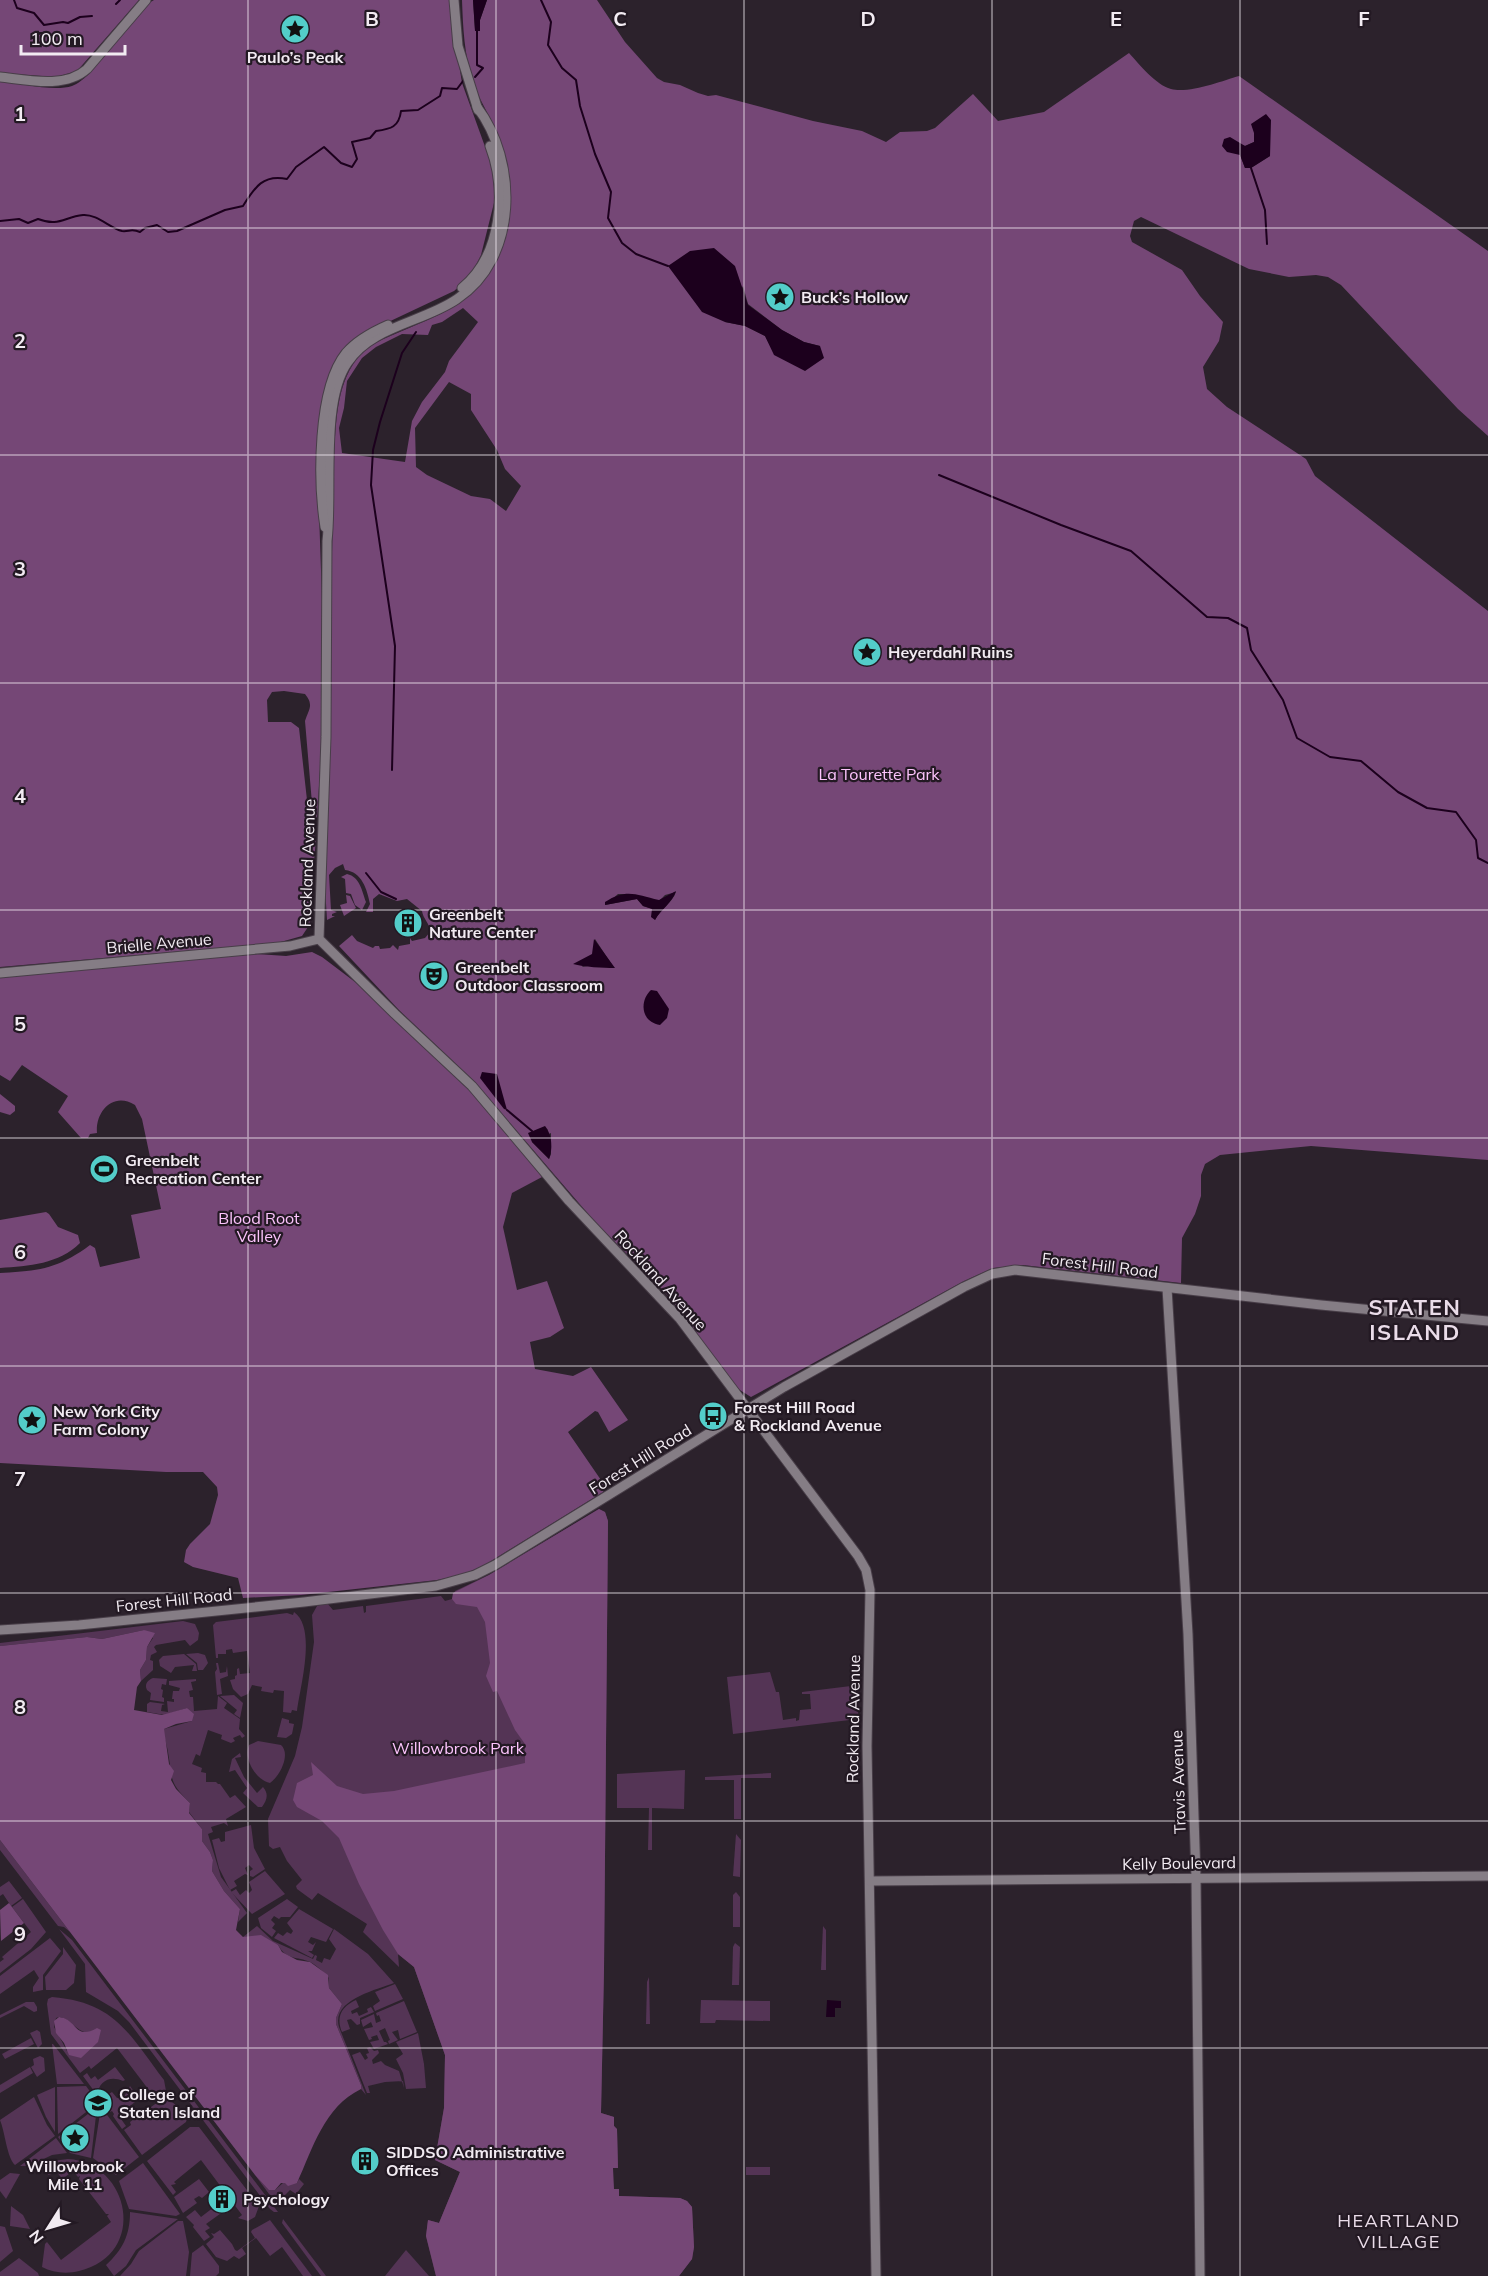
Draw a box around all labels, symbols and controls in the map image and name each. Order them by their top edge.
text: B [365,6,379,31]
text: C [613,6,627,31]
text: D [860,6,876,31]
text: E [1110,6,1122,31]
text: F [1358,6,1370,31]
place icon: Paulo’s Peak [279,13,311,45]
scale bar [21,18,124,56]
text: 100 m [30,27,83,50]
place label: Paulo’s Peak [247,47,344,67]
text: 1 [14,101,26,126]
place icon: Buck’s Hollow [764,281,796,313]
place label: Buck’s Hollow [801,287,908,307]
text: 2 [14,328,26,353]
text: 3 [14,556,26,581]
place icon: Heyerdahl Ruins [851,636,883,668]
place label: Heyerdahl Ruins [888,642,1013,662]
park label: La Tourette Park [818,764,940,784]
text: 4 [14,783,26,808]
street label: Rockland Avenue [295,798,319,928]
place label: Greenbelt Nature Center [429,904,536,942]
building icon: Greenbelt Nature Center [392,907,424,939]
street label: Brielle Avenue [106,928,212,958]
place label: Greenbelt Outdoor Classroom [455,957,603,995]
theatre icon: Greenbelt Outdoor Classroom [418,960,450,992]
text: 5 [14,1011,26,1036]
place label: Greenbelt Recreation Center [125,1150,262,1188]
sports icon: Greenbelt Recreation Center [88,1153,120,1185]
park label: Blood Root Valley [218,1208,300,1246]
street label: Rockland Avenue [611,1226,711,1334]
text: 6 [14,1239,26,1264]
street label: Forest Hill Road [1041,1248,1159,1282]
district label: STATEN ISLAND [1369,1293,1461,1346]
place label: Forest Hill Road & Rockland Avenue [734,1397,882,1435]
bus stop icon: Forest Hill Road & Rockland Avenue [697,1400,729,1432]
place label: New York City Farm Colony [53,1401,160,1439]
place icon: New York City Farm Colony [16,1404,48,1436]
street label: Forest Hill Road [585,1420,695,1498]
text: 7 [14,1466,26,1491]
street label: Forest Hill Road [115,1584,233,1616]
street label: Rockland Avenue [842,1655,864,1783]
text: 8 [14,1694,26,1719]
street label: Travis Avenue [1166,1730,1190,1834]
park label: Willowbrook Park [392,1738,525,1758]
street label: Kelly Boulevard [1122,1852,1236,1874]
text: 9 [14,1921,26,1946]
place label: College of Staten Island [119,2084,220,2122]
school or university icon: College of Staten Island [82,2087,114,2119]
place icon: Willowbrook Mile 11 [59,2122,91,2154]
place label: SIDDSO Administrative Offices [386,2142,565,2180]
building icon: SIDDSO Administrative Offices [349,2145,381,2177]
place label: Willowbrook Mile 11 [26,2156,125,2194]
building icon: Psychology [206,2183,238,2215]
place label: Psychology [243,2189,329,2209]
north arrow [18,2198,78,2258]
district label: HEARTLAND VILLAGE [1337,2209,1461,2253]
text: N [24,2226,48,2248]

